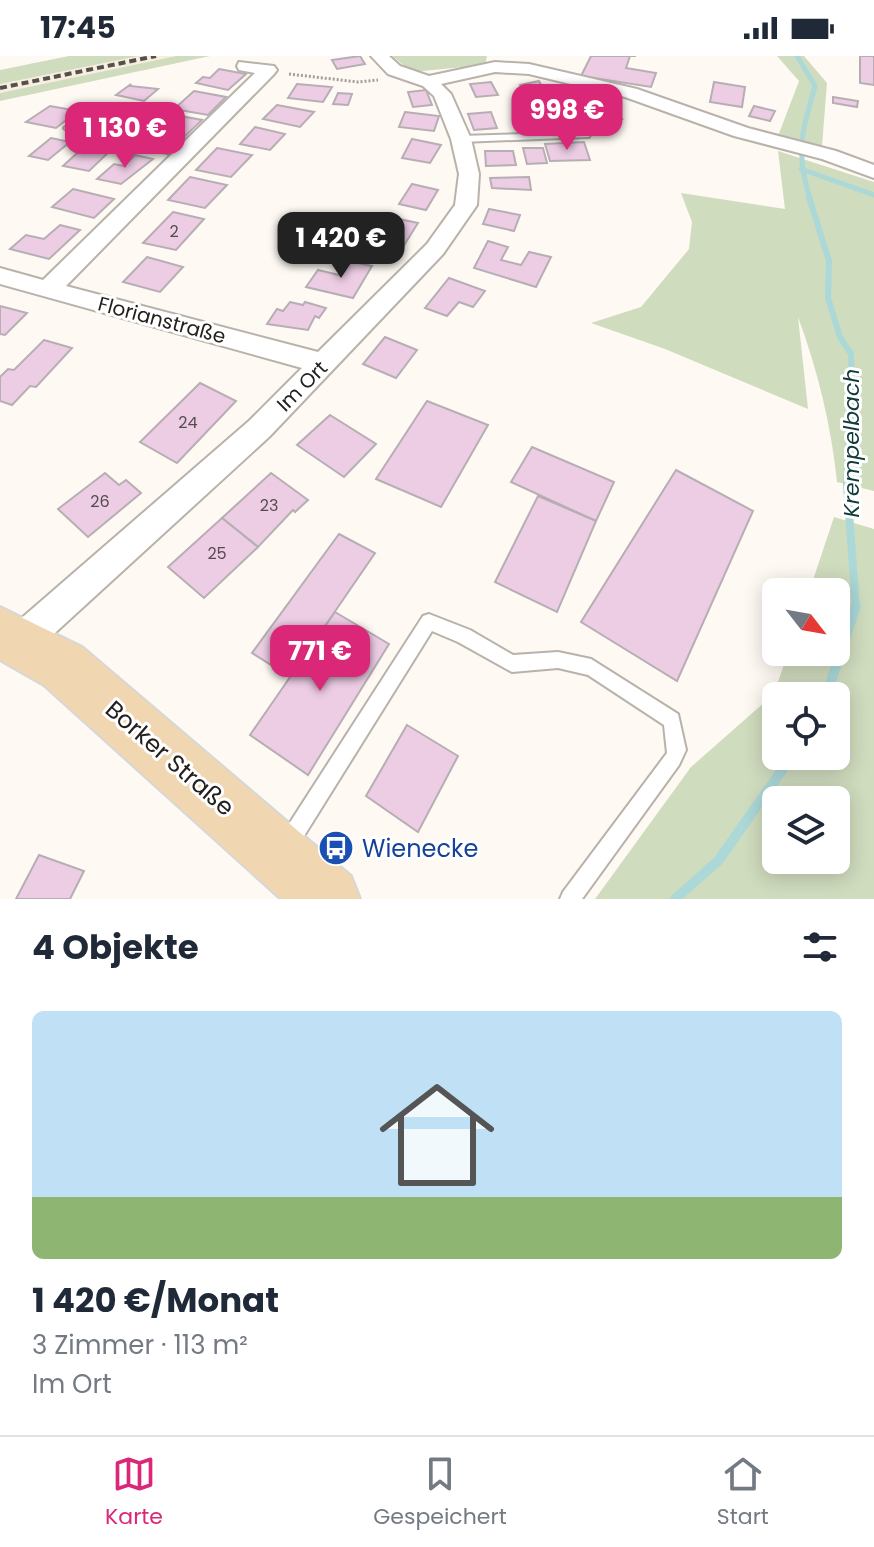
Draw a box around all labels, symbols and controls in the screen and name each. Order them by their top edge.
text: 17:45 [40,6,116,49]
pin: 998 € [511,84,623,152]
text: 998 € [529,92,605,128]
pin: 1 130 € [51,102,199,170]
text: 1 130 € [83,110,167,146]
pin: 1 420 € [267,212,415,280]
house number: 2 [169,220,179,243]
text: 1 420 € [296,220,386,256]
street label: Florianstraße [95,289,229,351]
street label: Im Ort [270,354,334,418]
water label: Krempelbach [836,369,867,517]
house number: 24 [178,411,198,434]
house number: 26 [90,490,110,513]
house number: 23 [260,494,278,517]
house number: 25 [207,542,227,565]
north arrow [762,578,850,666]
map controls [762,578,850,874]
pin: 771 € [264,625,376,693]
text: 771 € [288,633,352,669]
button: locate [762,682,850,770]
street label: Borker Straße [98,693,242,823]
button: layers [762,786,850,874]
bus stop icon: Wienecke [317,829,355,867]
place label: Wienecke [362,832,478,865]
text: 4 Objekte [32,923,199,971]
icon: filters [798,925,842,969]
icon: home [365,1063,509,1207]
text: 1 420 €/Monat [32,1276,279,1324]
text: 3 Zimmer · 113 m² [32,1327,248,1363]
text: Im Ort [32,1366,112,1402]
tab: Karte [105,1452,163,1533]
tab: Gespeichert [373,1452,507,1533]
tab: Start [717,1452,769,1533]

